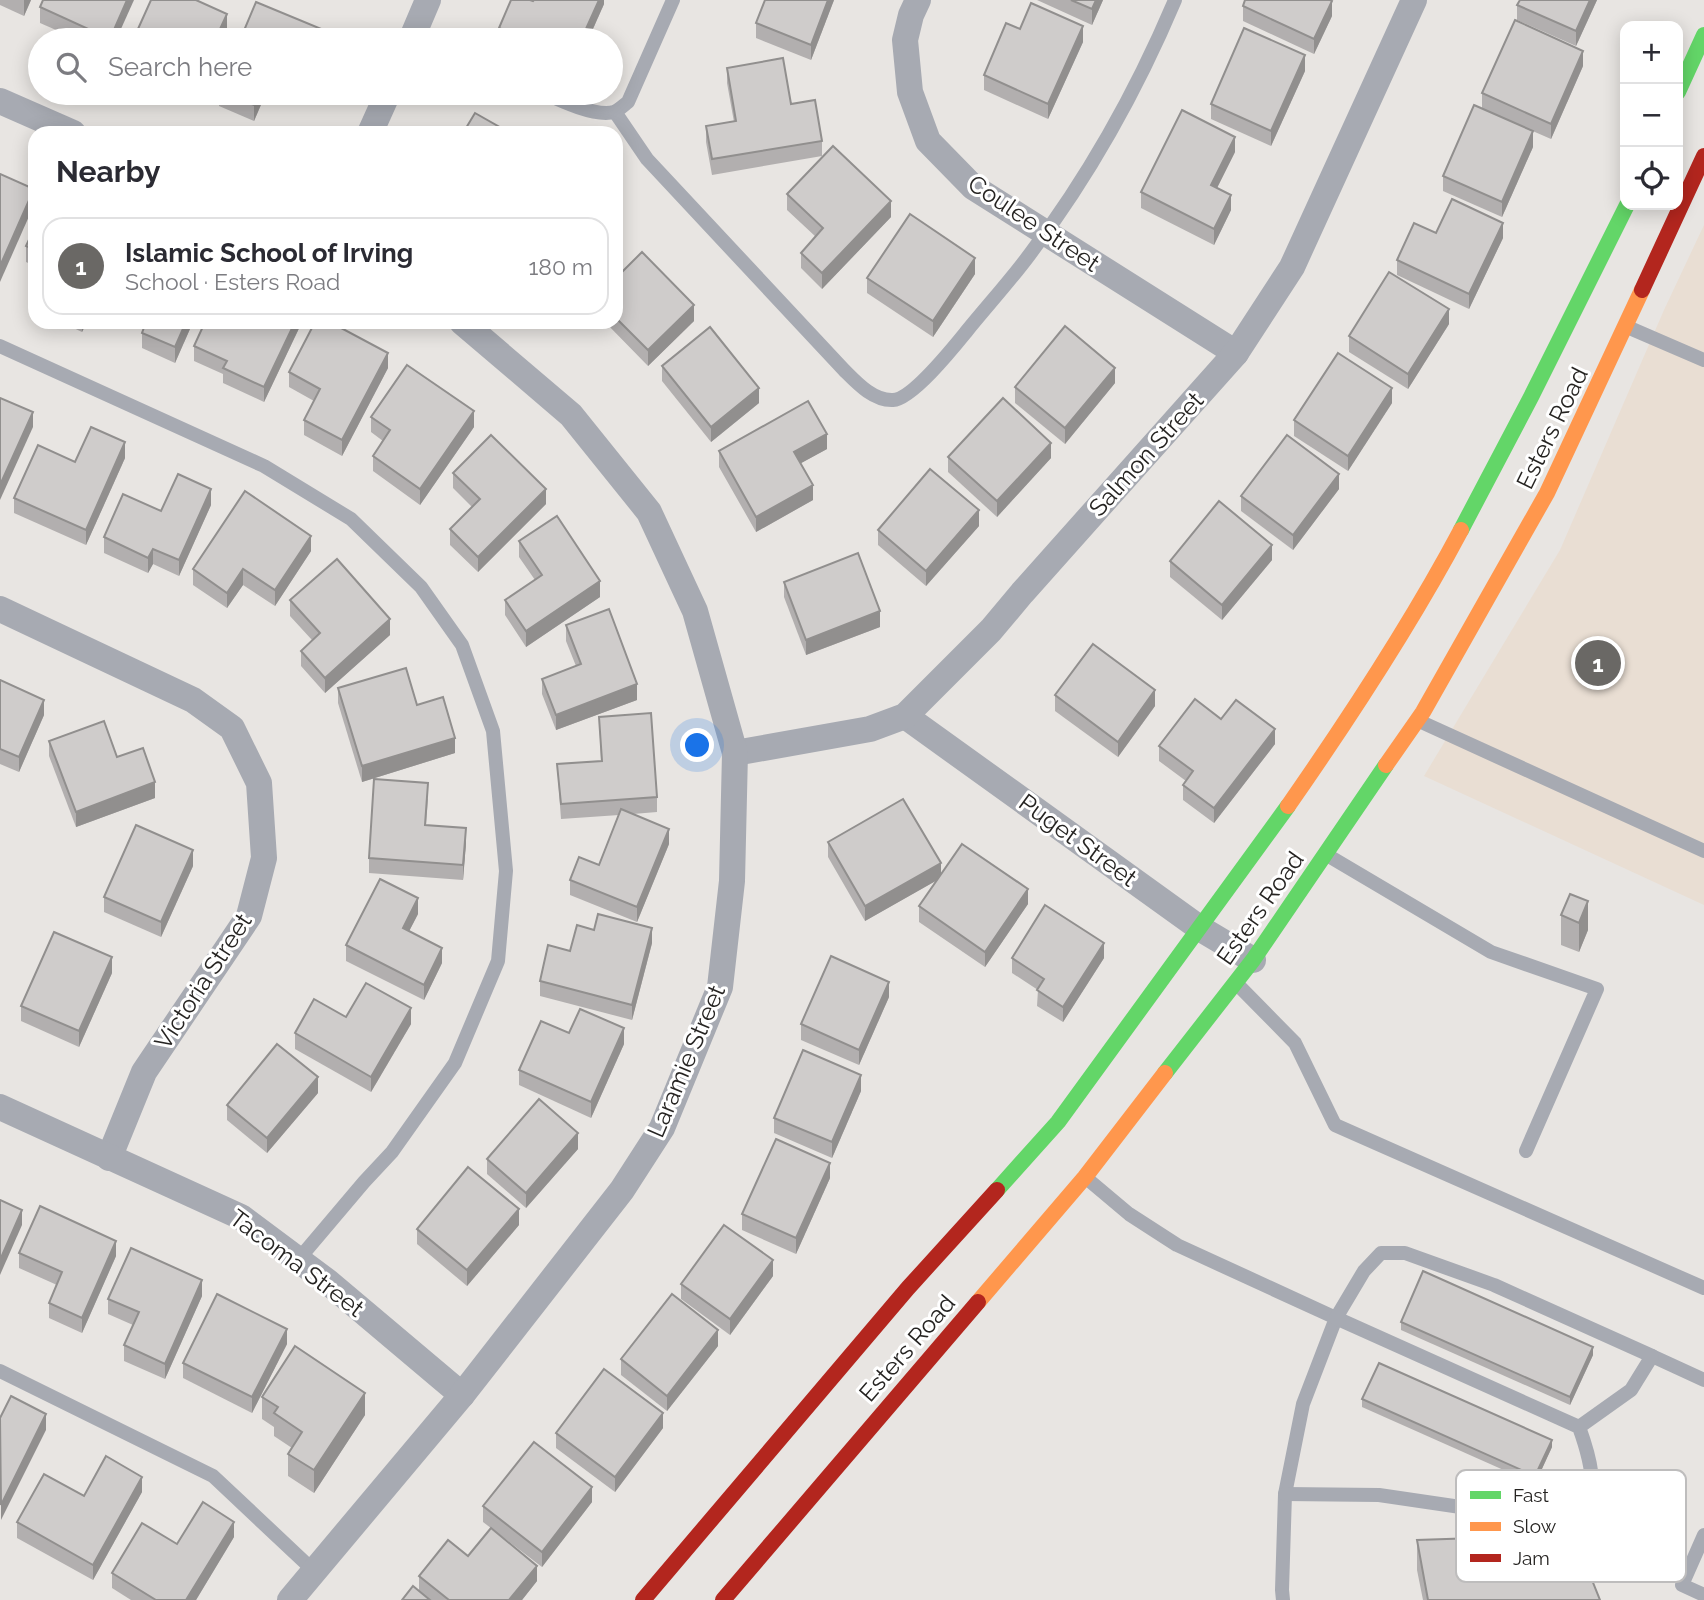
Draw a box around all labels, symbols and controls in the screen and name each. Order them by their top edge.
map controls [1620,21,1683,210]
button: + [1620,21,1683,84]
search box [28,28,623,105]
icon: search [52,48,90,86]
text: Search here [108,52,252,82]
button: − [1620,84,1683,147]
button: locate [1620,147,1683,210]
text: Nearby [56,154,160,189]
street label: Coulee Street [963,168,1105,278]
text: Islamic School of Irving [125,238,413,268]
text: 1 [75,253,87,280]
text: 180 m [528,253,593,280]
text: School · Esters Road [125,268,340,295]
street label: Esters Road [1510,362,1594,494]
street label: Salmon Street [1083,386,1209,522]
pin: 1 [1575,637,1621,689]
your location [680,728,714,762]
street label: Puget Street [1013,788,1143,892]
street label: Esters Road [1210,846,1310,970]
street label: Victoria Street [148,908,258,1054]
street label: Laramie Street [641,981,731,1141]
street label: Tacoma Street [224,1203,370,1323]
street label: Esters Road [853,1289,961,1407]
legend [1456,1470,1686,1582]
text: Fast [1513,1484,1549,1506]
text: Slow [1513,1515,1557,1537]
text: Jam [1513,1547,1550,1569]

